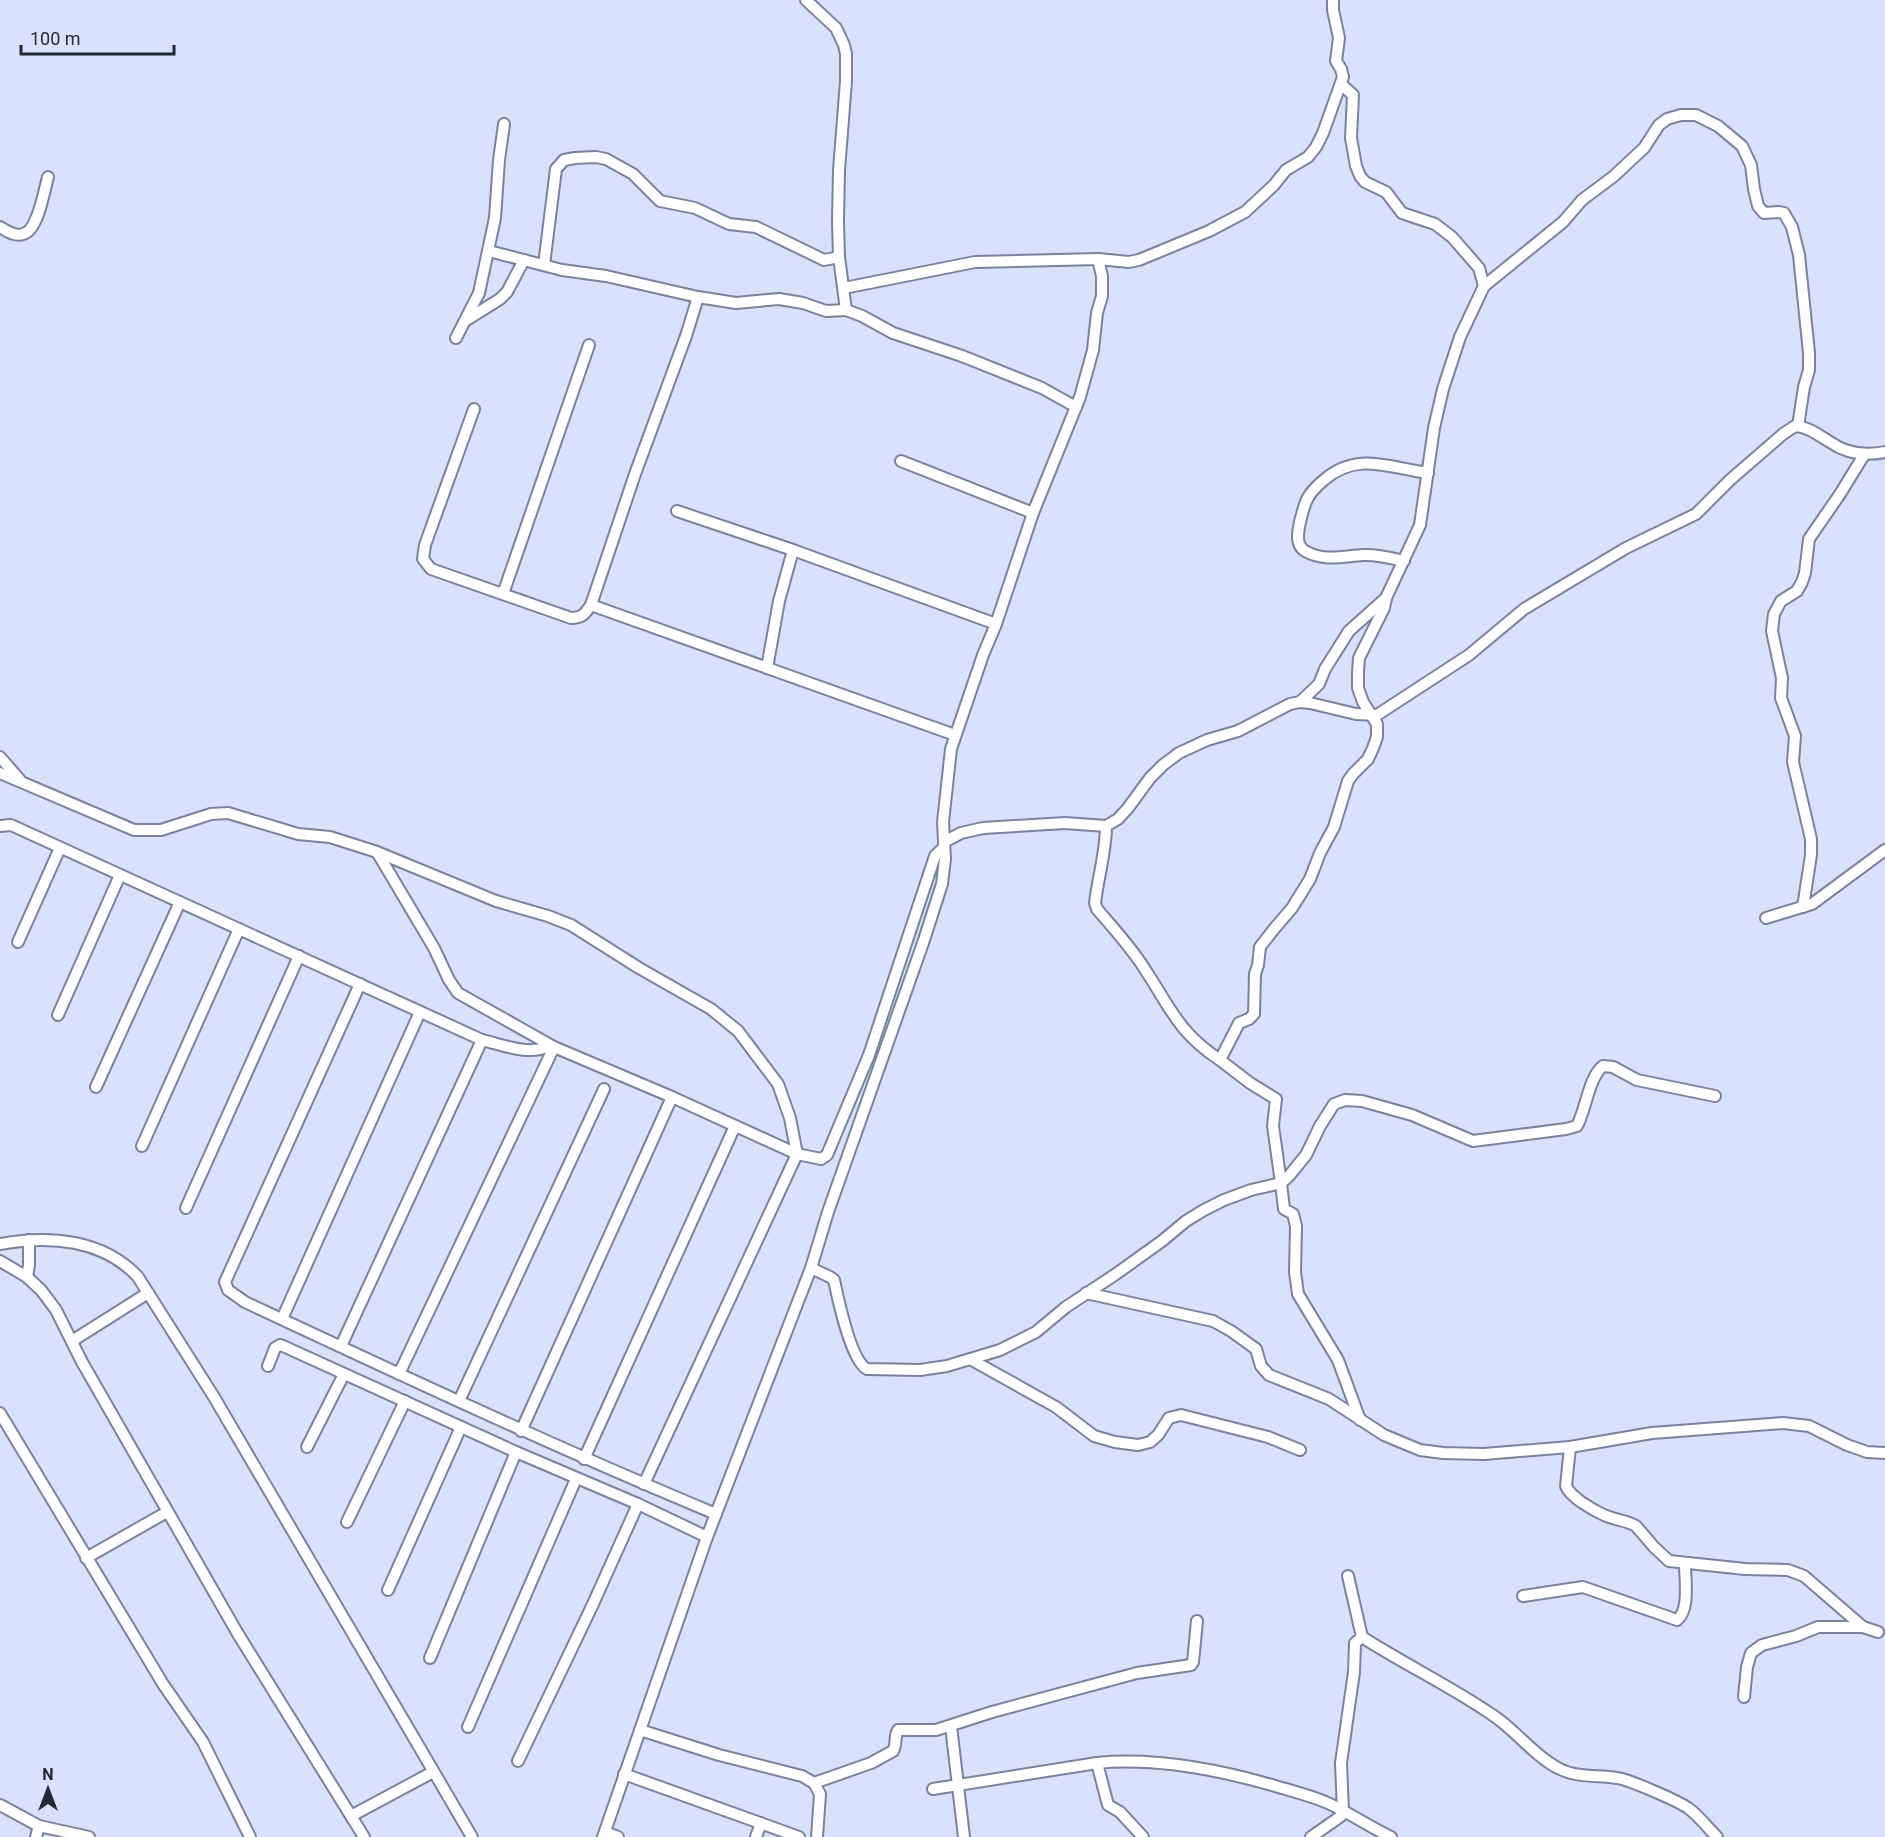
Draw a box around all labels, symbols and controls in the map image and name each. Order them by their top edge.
scale bar [21,18,174,56]
text: 100 m [30,28,81,49]
north arrow [18,1759,78,1819]
text: N [42,1765,54,1784]

